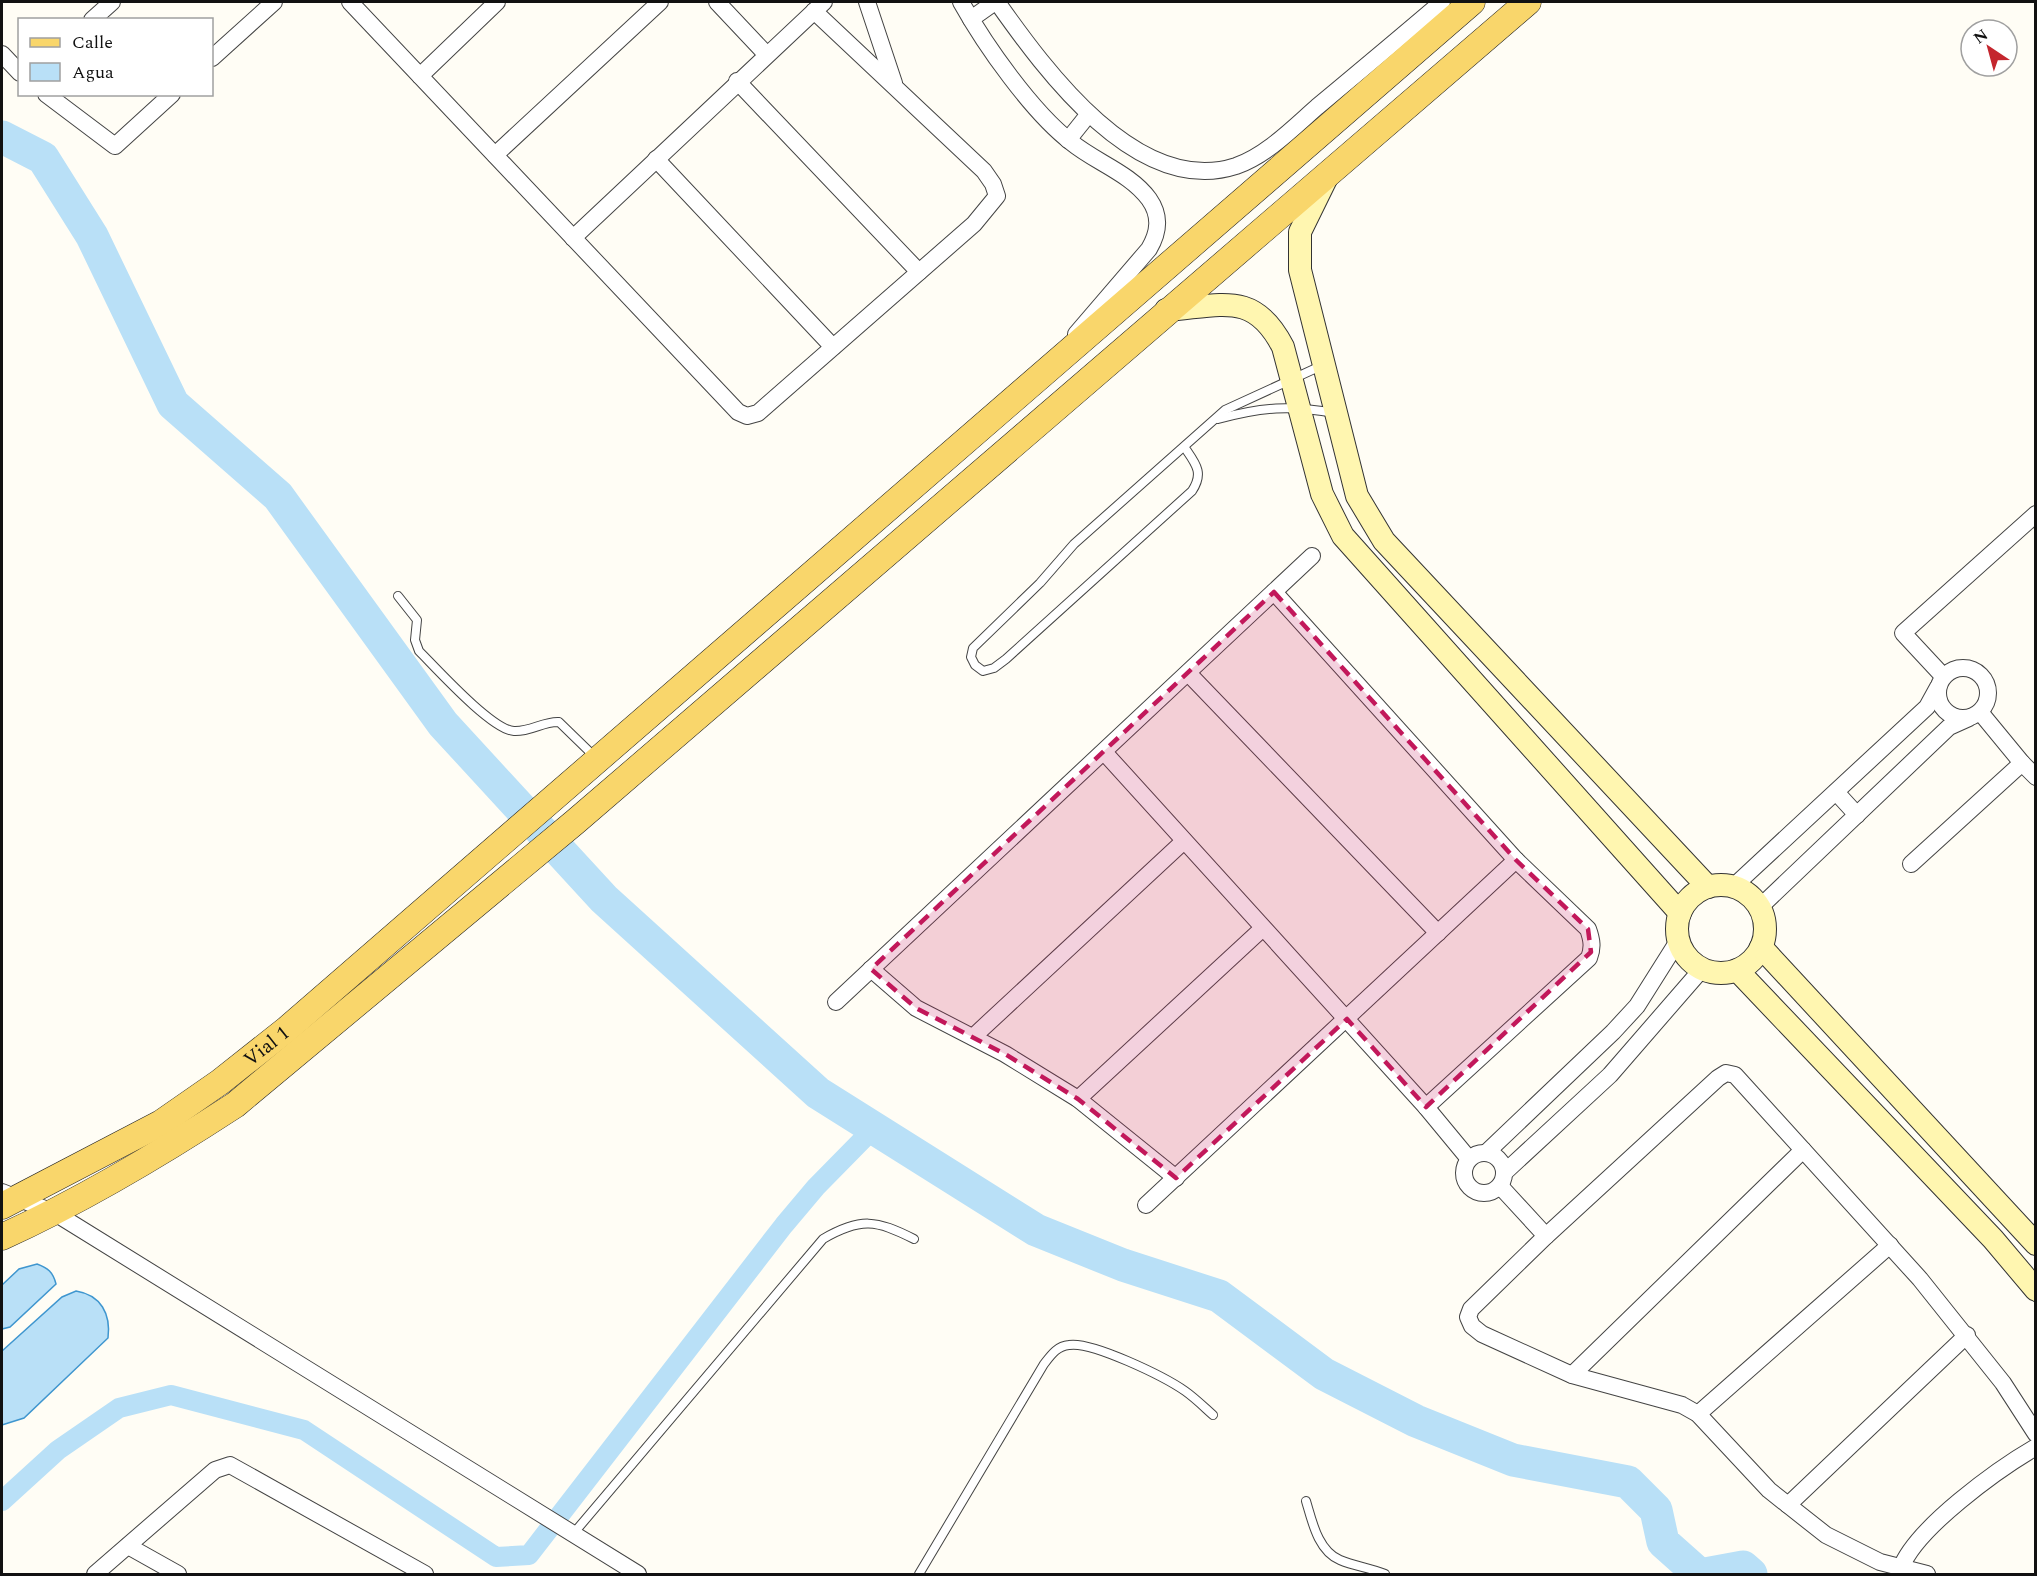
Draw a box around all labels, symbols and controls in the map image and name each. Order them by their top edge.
legend [18,18,213,96]
north arrow [1959,18,2019,78]
text: N [1968,23,1993,50]
text: Calle [72,29,113,56]
text: Agua [72,59,114,86]
street label: Vial 1 [237,1019,296,1074]

